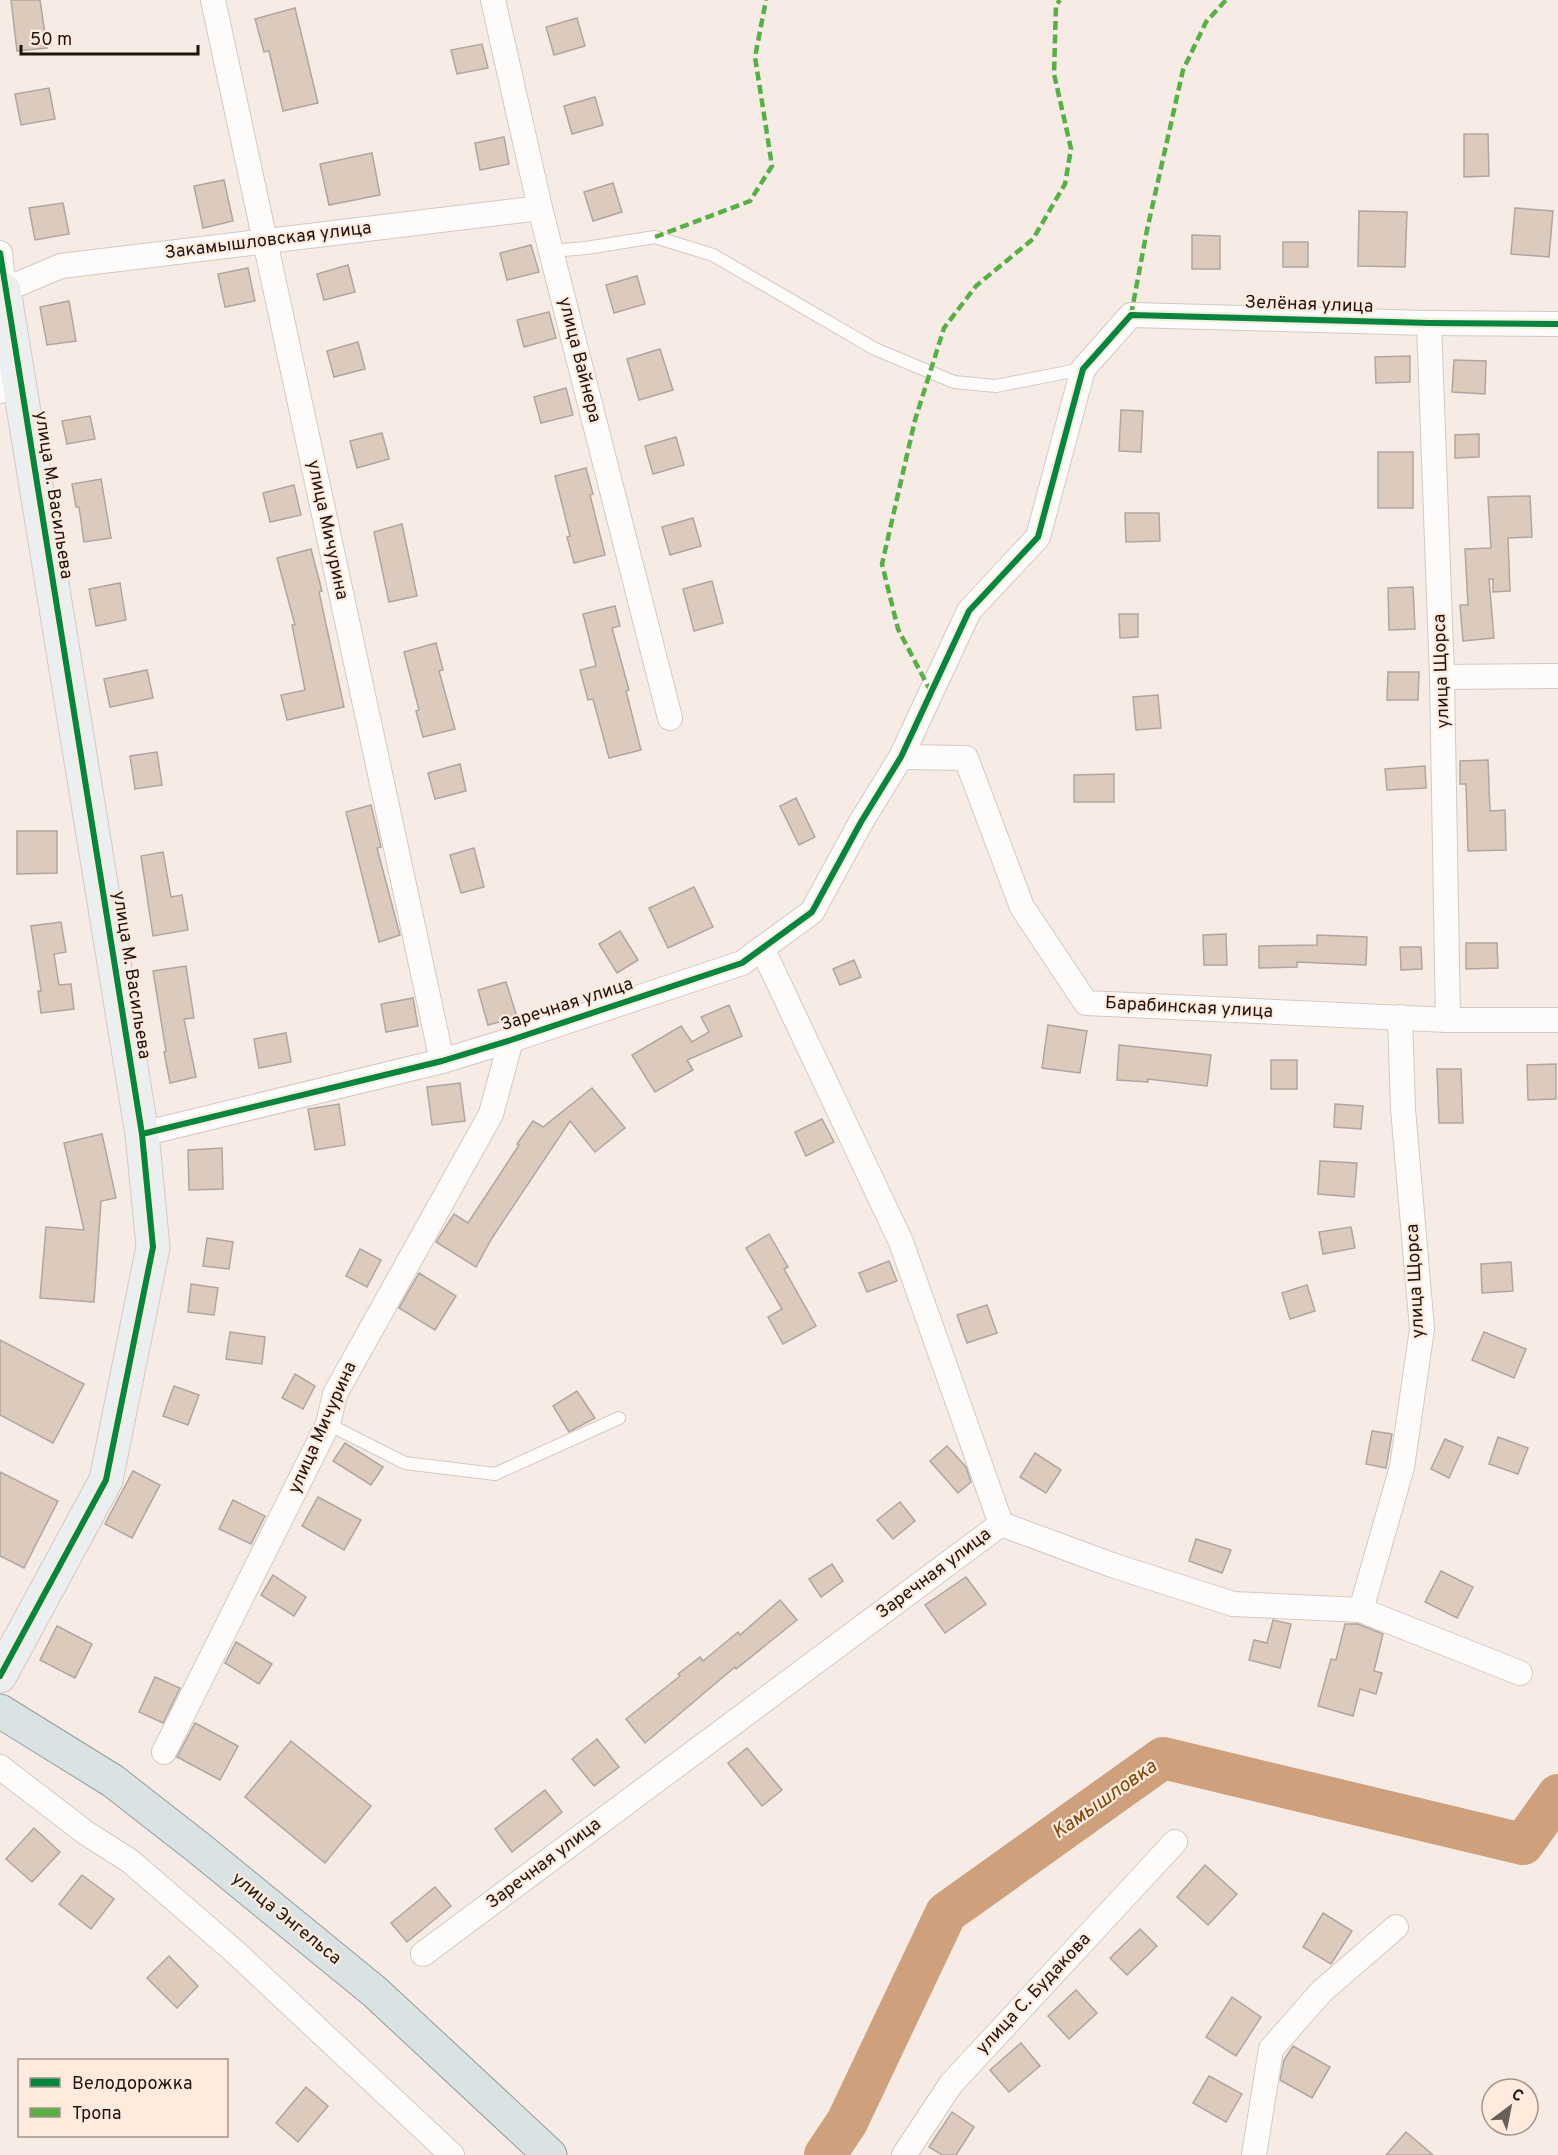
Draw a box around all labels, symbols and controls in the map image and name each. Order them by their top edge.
scale bar [21,18,198,56]
text: 50 m [30,29,72,52]
street label: Закамышловская улица [163,217,373,265]
street label: Зелёная улица [1244,291,1374,319]
street label: улица Вайнера [552,295,606,425]
street label: улица М. Васильева [28,409,78,581]
street label: улица Мичурина [301,458,353,602]
street label: улица Щорса [1429,613,1455,729]
street label: улица М. Васильева [106,889,156,1061]
street label: Заречная улица [498,973,636,1037]
street label: Барабинская улица [1104,992,1274,1024]
street label: улица Щорса [1402,1223,1430,1339]
street label: улица Мичурина [284,1358,362,1498]
street label: Заречная улица [872,1523,996,1625]
water label: Камышловка [1047,1754,1163,1846]
street label: Заречная улица [482,1813,606,1915]
street label: улица Энгельса [226,1868,346,1970]
street label: улица С. Будакова [972,1928,1096,2060]
legend [18,2059,228,2137]
text: Велодорожка [72,2073,192,2096]
north arrow [1480,2077,1540,2137]
text: С [1507,2085,1527,2107]
text: Тропа [72,2103,121,2126]

